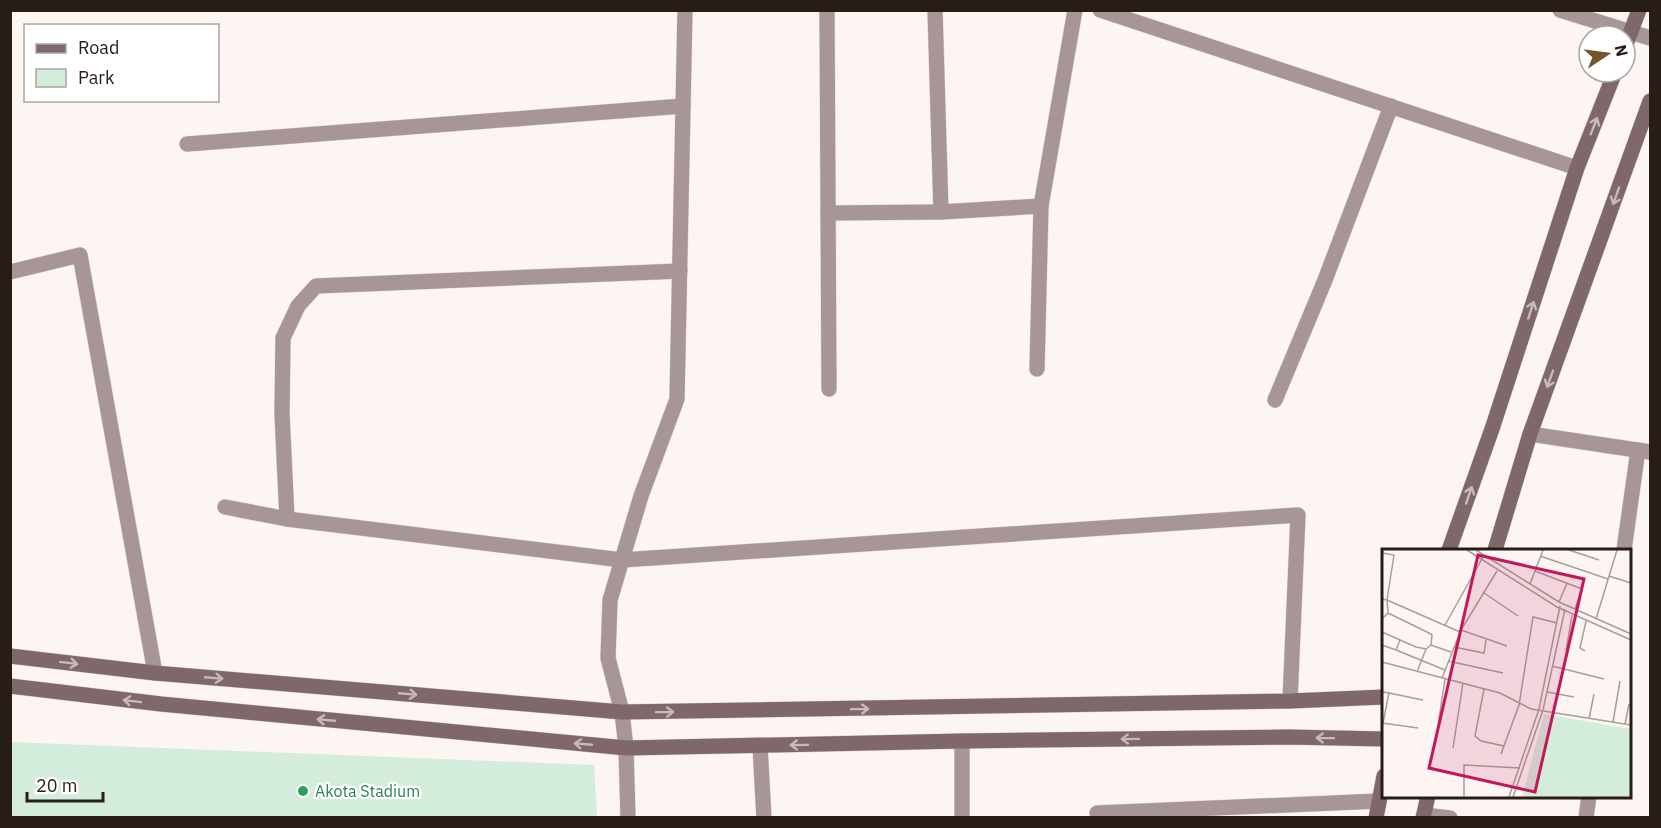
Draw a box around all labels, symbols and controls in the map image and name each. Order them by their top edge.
legend [24,24,219,102]
north arrow [1577,24,1637,84]
text: Road [78,36,119,59]
text: N [1611,43,1633,59]
text: Park [78,66,115,89]
one-way arrow [1589,117,1600,136]
one-way arrow [1610,186,1621,205]
one-way arrow [1526,301,1537,320]
one-way arrow [1544,369,1555,388]
one-way arrow [1464,486,1475,505]
inset map [1382,549,1631,798]
one-way arrow [58,657,78,668]
one-way arrow [203,673,223,684]
one-way arrow [398,689,417,700]
one-way arrow [123,695,143,706]
one-way arrow [850,703,870,714]
one-way arrow [655,706,675,718]
one-way arrow [317,714,337,725]
one-way arrow [1316,732,1336,744]
one-way arrow [1121,733,1141,745]
one-way arrow [574,738,594,749]
one-way arrow [789,739,809,751]
scale bar [27,765,104,803]
text: 20 m [36,774,78,797]
place label: Akota Stadium [315,781,420,801]
marker: Akota Stadium [296,784,310,798]

